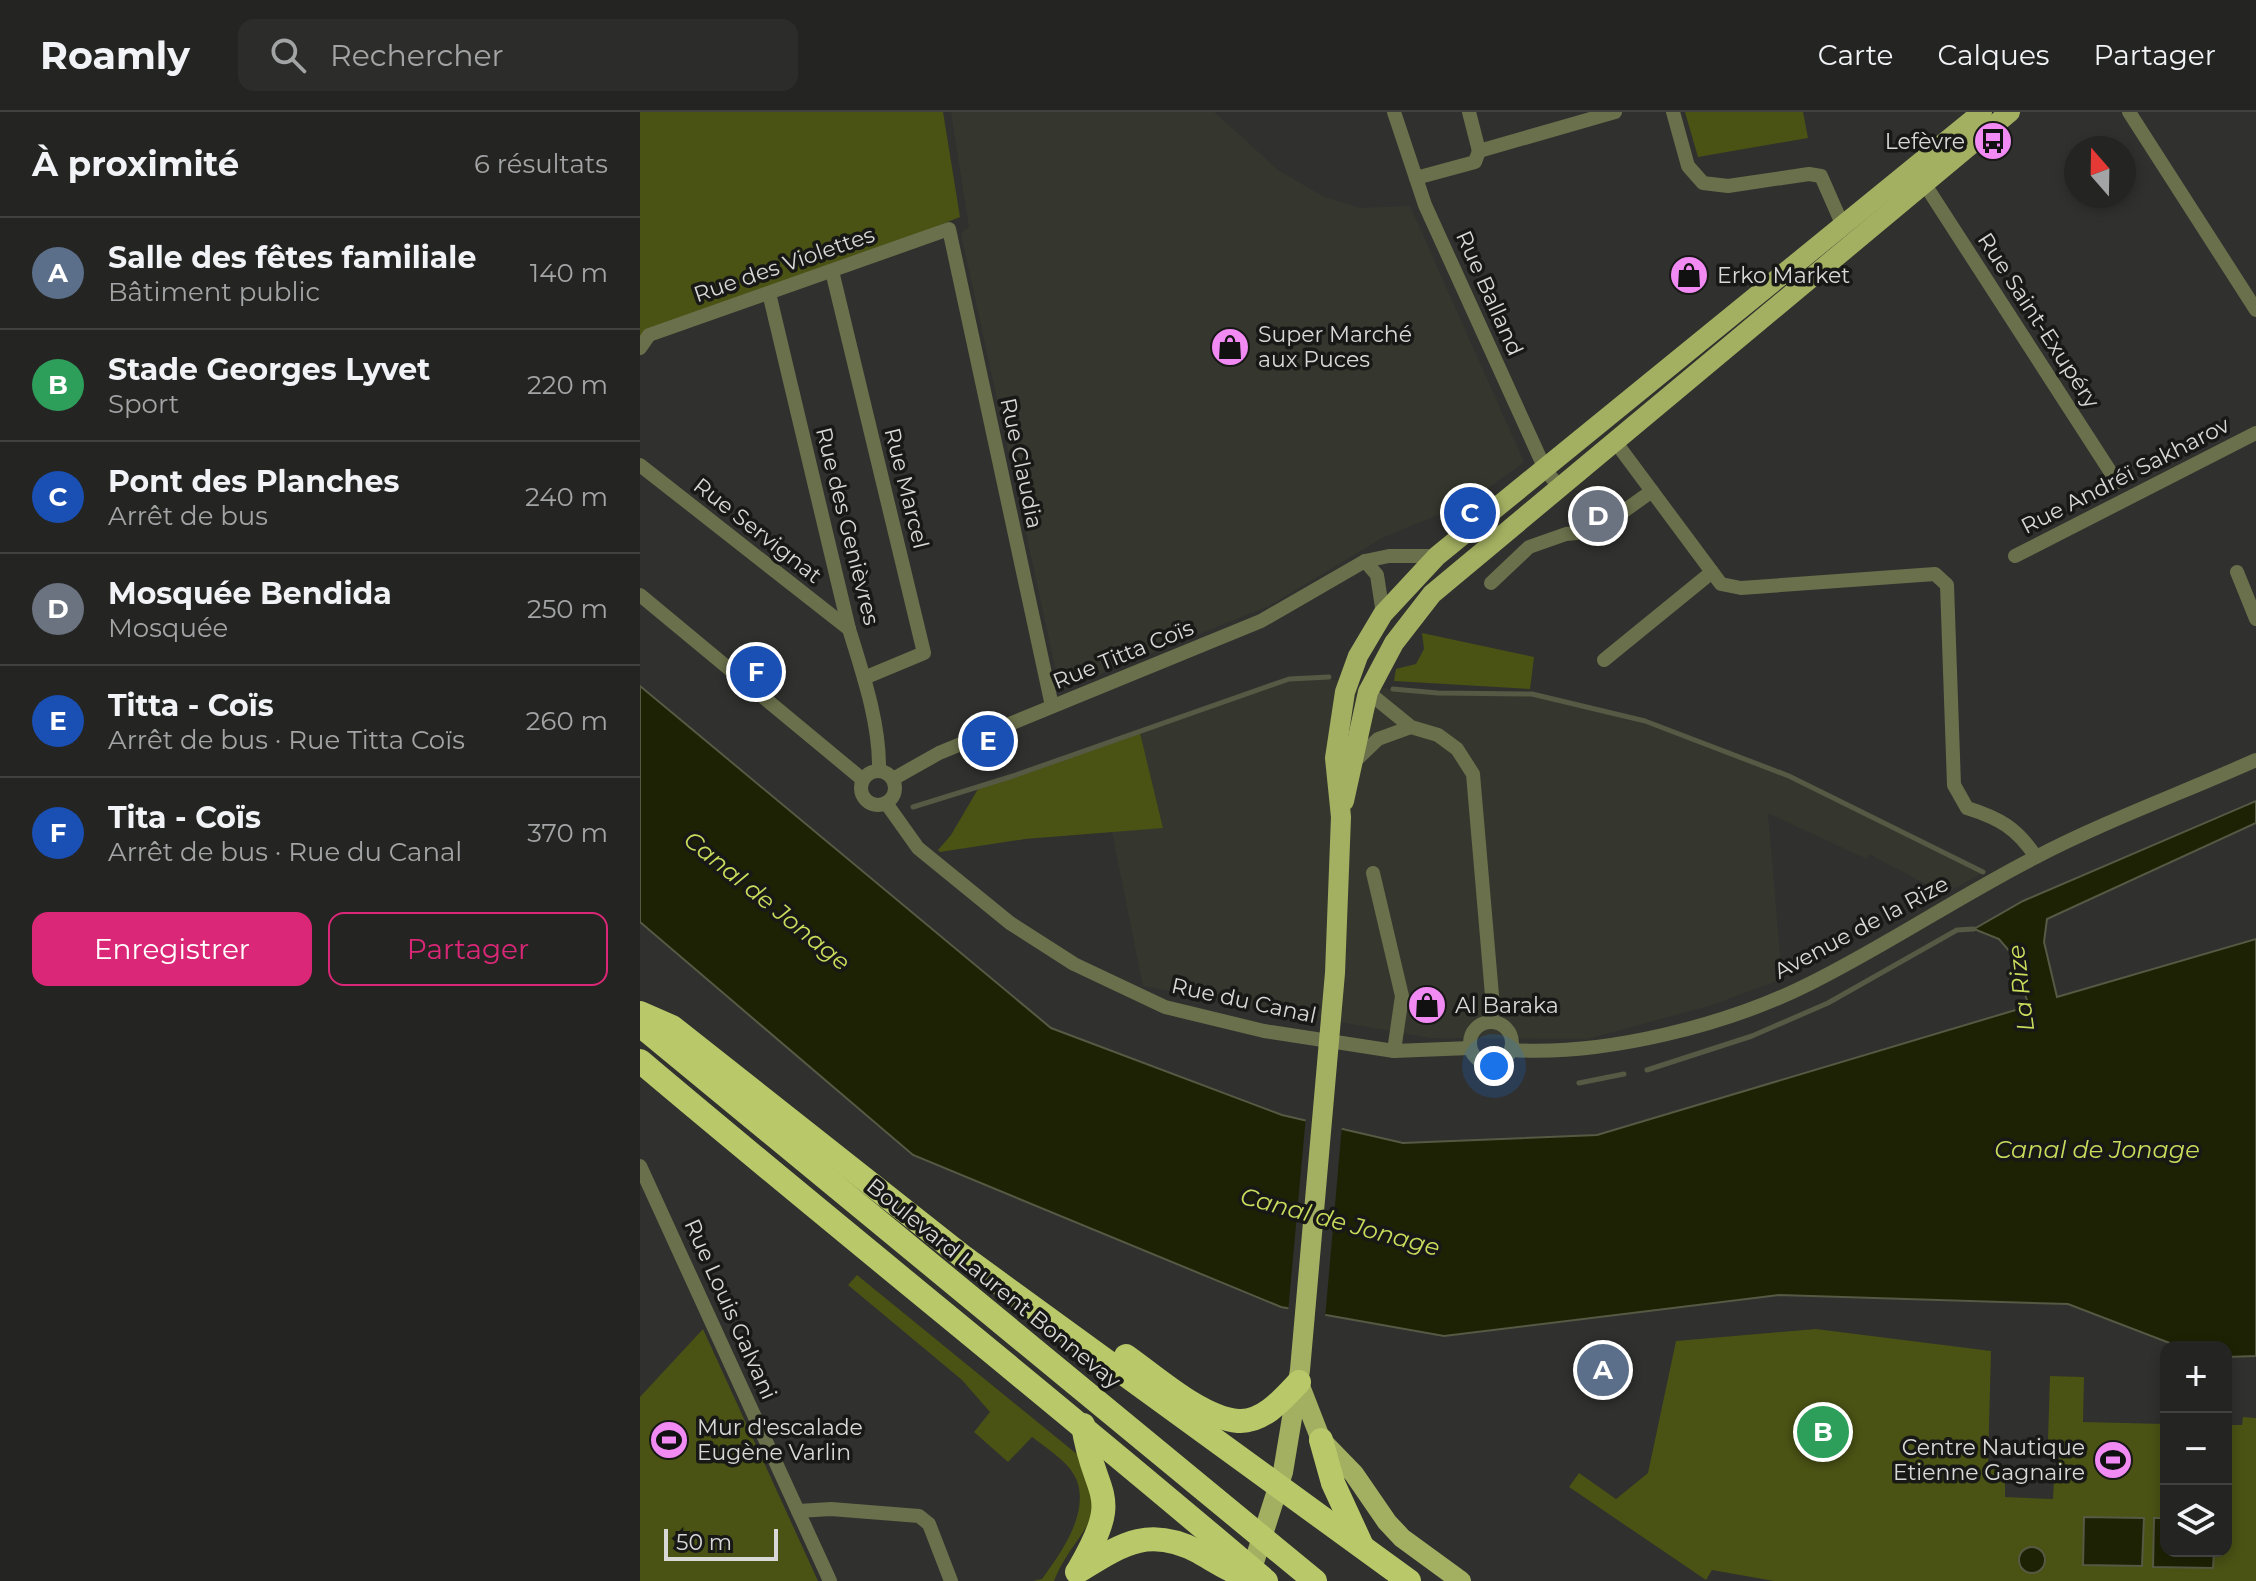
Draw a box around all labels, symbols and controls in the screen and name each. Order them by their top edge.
search box [238,19,798,91]
text: Roamly [40,32,190,79]
icon: search [266,33,310,77]
text: Rechercher [330,37,504,74]
text: Carte [1818,38,1893,72]
text: Calques [1937,38,2049,72]
text: Partager [2093,38,2216,72]
bus stop icon: Lefèvre [1972,120,2014,162]
place label: Lefèvre [1885,128,1965,155]
north arrow [2064,136,2136,208]
text: À proximité [32,143,239,185]
text: 6 résultats [474,148,608,180]
street label: Rue des Violettes [690,221,878,308]
street label: Rue Balland [1450,227,1529,360]
street label: Rue Saint-Exupéry [1972,228,2105,413]
text: Salle des fêtes familiale [108,239,476,276]
shop icon: Erko Market [1668,254,1710,296]
text: A [48,257,68,289]
text: 140 m [530,257,608,289]
place label: Erko Market [1717,262,1850,289]
text: Bâtiment public [108,276,320,308]
place label: Super Marché aux Puces [1258,321,1412,373]
shop icon: Super Marché aux Puces [1209,326,1251,368]
text: Stade Georges Lyvet [108,351,430,388]
text: B [48,369,68,401]
text: 220 m [527,369,608,401]
text: Sport [108,388,179,420]
street label: Rue Claudia [994,395,1049,531]
street label: Rue Andréï Sakharov [2017,411,2234,540]
street label: Rue des Genièvres [810,424,885,628]
street label: Rue Marcel [878,425,935,551]
text: Pont des Planches [108,463,399,500]
street label: Rue Servignat [688,472,827,589]
text: C [49,481,67,513]
text: 240 m [525,481,608,513]
pin: C [1444,483,1496,543]
pin: D [1572,486,1624,546]
text: Arrêt de bus [108,500,268,532]
text: Mosquée Bendida [108,575,392,612]
text: D [47,593,69,625]
text: 250 m [527,593,608,625]
text: Mosquée [108,612,228,644]
street label: Rue Titta Coïs [1049,614,1198,695]
pin: F [730,642,782,702]
text: Titta - Coïs [108,687,274,724]
text: E [49,705,67,737]
text: 260 m [526,705,608,737]
pin: E [962,711,1014,771]
text: Arrêt de bus · Rue Titta Coïs [108,724,465,756]
text: Tita - Coïs [108,799,261,836]
text: F [50,817,66,849]
text: 370 m [527,817,608,849]
water label: Canal de Jonage [678,825,856,977]
text: Arrêt de bus · Rue du Canal [108,836,462,868]
street label: Avenue de la Rize [1769,870,1953,985]
button: Enregistrer [32,912,312,986]
button: Partager [328,912,608,986]
water label: La Rize [2001,943,2040,1033]
street label: Rue du Canal [1169,972,1319,1029]
shop icon: Al Baraka [1406,984,1448,1026]
place label: Al Baraka [1455,992,1559,1019]
your location [1474,1046,1514,1086]
water label: Canal de Jonage [1994,1135,2200,1164]
street label: Boulevard Laurent Bonnevay [861,1172,1126,1394]
water label: Canal de Jonage [1237,1181,1443,1262]
street label: Rue Louis Galvani [679,1215,782,1404]
pin: A [1577,1340,1629,1400]
map controls [2160,1341,2232,1557]
button: + [2160,1341,2232,1413]
pin: B [1797,1402,1849,1462]
button: − [2160,1413,2232,1485]
place label: Mur d'escalade Eugène Varlin [697,1414,863,1466]
sports icon: Mur d'escalade Eugène Varlin [648,1419,690,1461]
place label: Centre Nautique Etienne Gagnaire [1893,1434,2085,1486]
sports icon: Centre Nautique Etienne Gagnaire [2092,1439,2134,1481]
button: layers [2160,1485,2232,1557]
scale bar [664,1525,778,1561]
text: 50 m [676,1529,732,1556]

